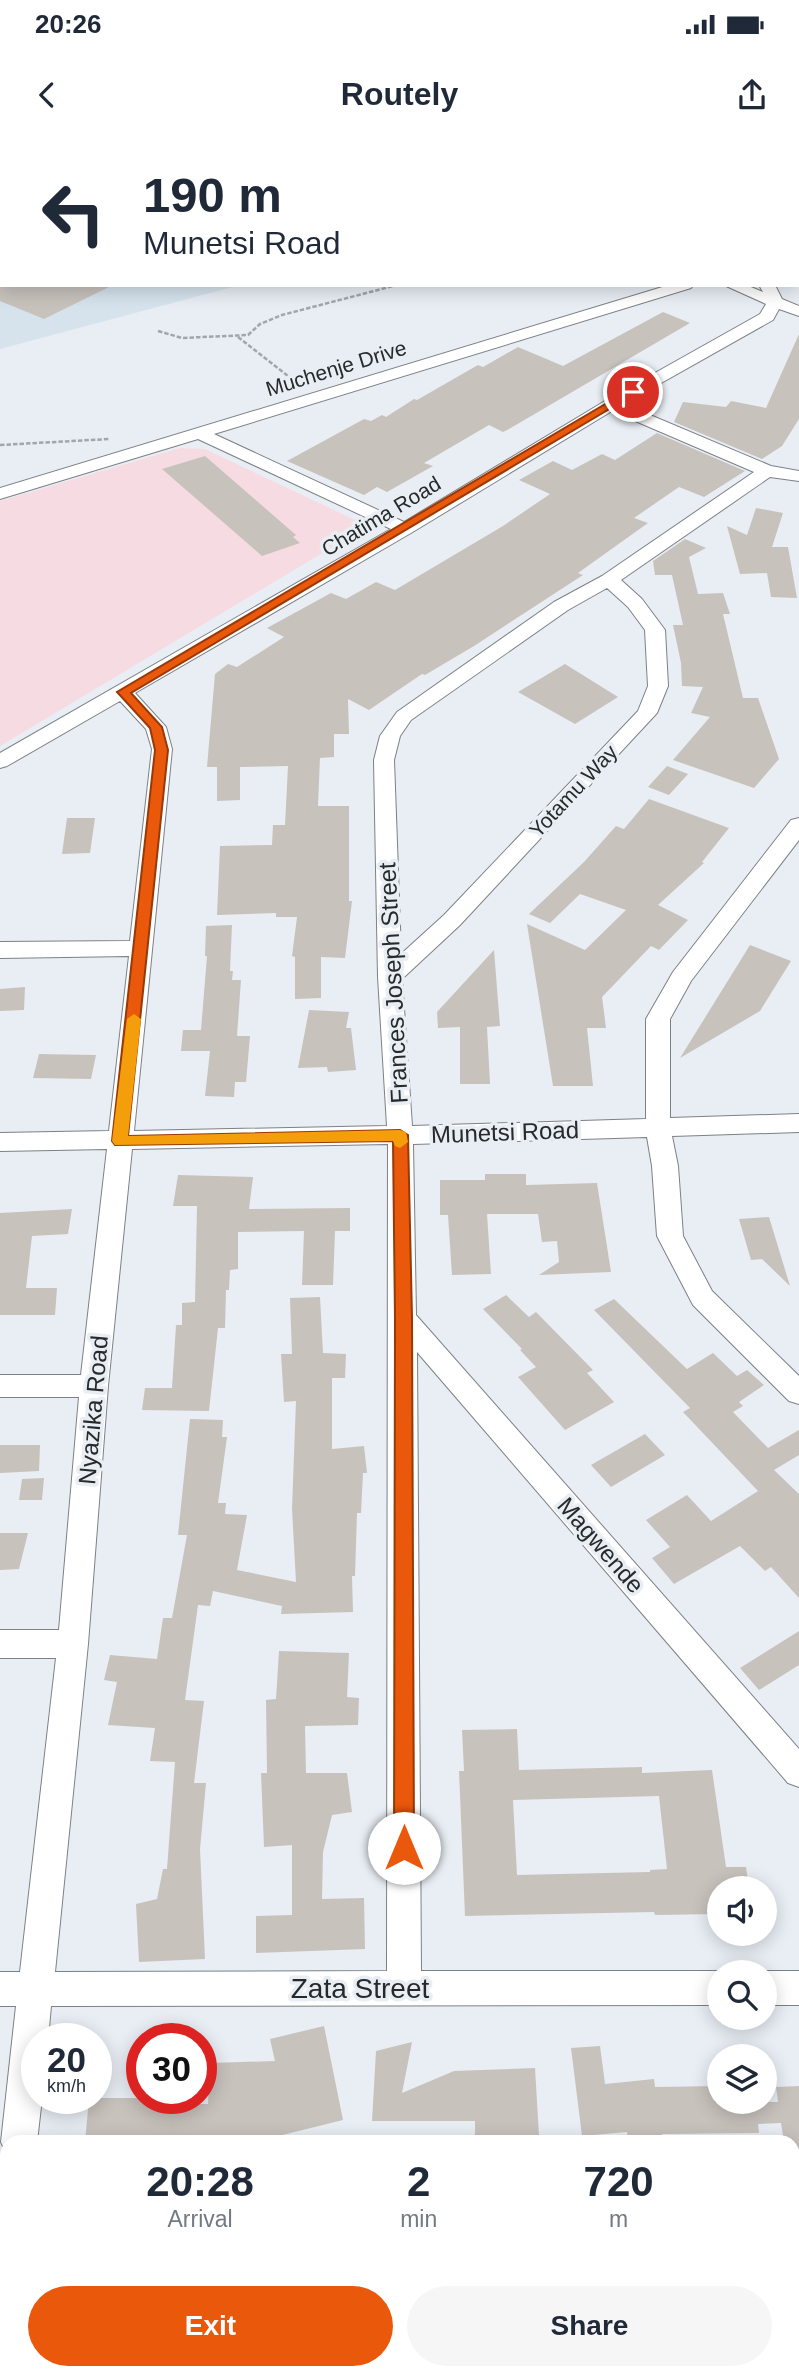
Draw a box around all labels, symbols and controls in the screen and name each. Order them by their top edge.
text: 20:26 [35,9,102,39]
icon: back [28,76,66,114]
text: Routely [341,76,458,112]
icon: share [733,76,771,114]
icon: left [28,168,119,259]
text: 190 m [143,168,282,222]
text: Munetsi Road [143,225,340,261]
street label: Muchenje Drive [263,336,409,400]
pin [603,362,663,422]
icon: arrive [614,373,652,411]
street label: Chatima Road [318,472,444,560]
street label: Yotamu Way [525,740,622,842]
street label: Frances Joseph Street [373,861,413,1104]
street label: Munetsi Road [431,1116,579,1148]
street label: Nyazika Road [73,1334,113,1486]
street label: Magwende [552,1492,650,1598]
position arrow [367,1811,441,1885]
map controls [707,1876,777,2114]
button: sound [707,1876,777,1946]
button: search [707,1960,777,2030]
street label: Zata Street [291,1973,429,2004]
speed limit sign: 30 [126,2023,217,2114]
text: 20 [47,2040,86,2079]
button: layers [707,2044,777,2114]
text: km/h [47,2076,86,2096]
text: 20:28 [146,2158,254,2205]
text: 2 [407,2158,430,2205]
text: 720 [584,2158,654,2205]
text: Arrival [167,2206,233,2232]
text: min [400,2206,437,2232]
text: m [609,2206,628,2232]
button: Exit [28,2286,393,2366]
button: Share [407,2286,772,2366]

